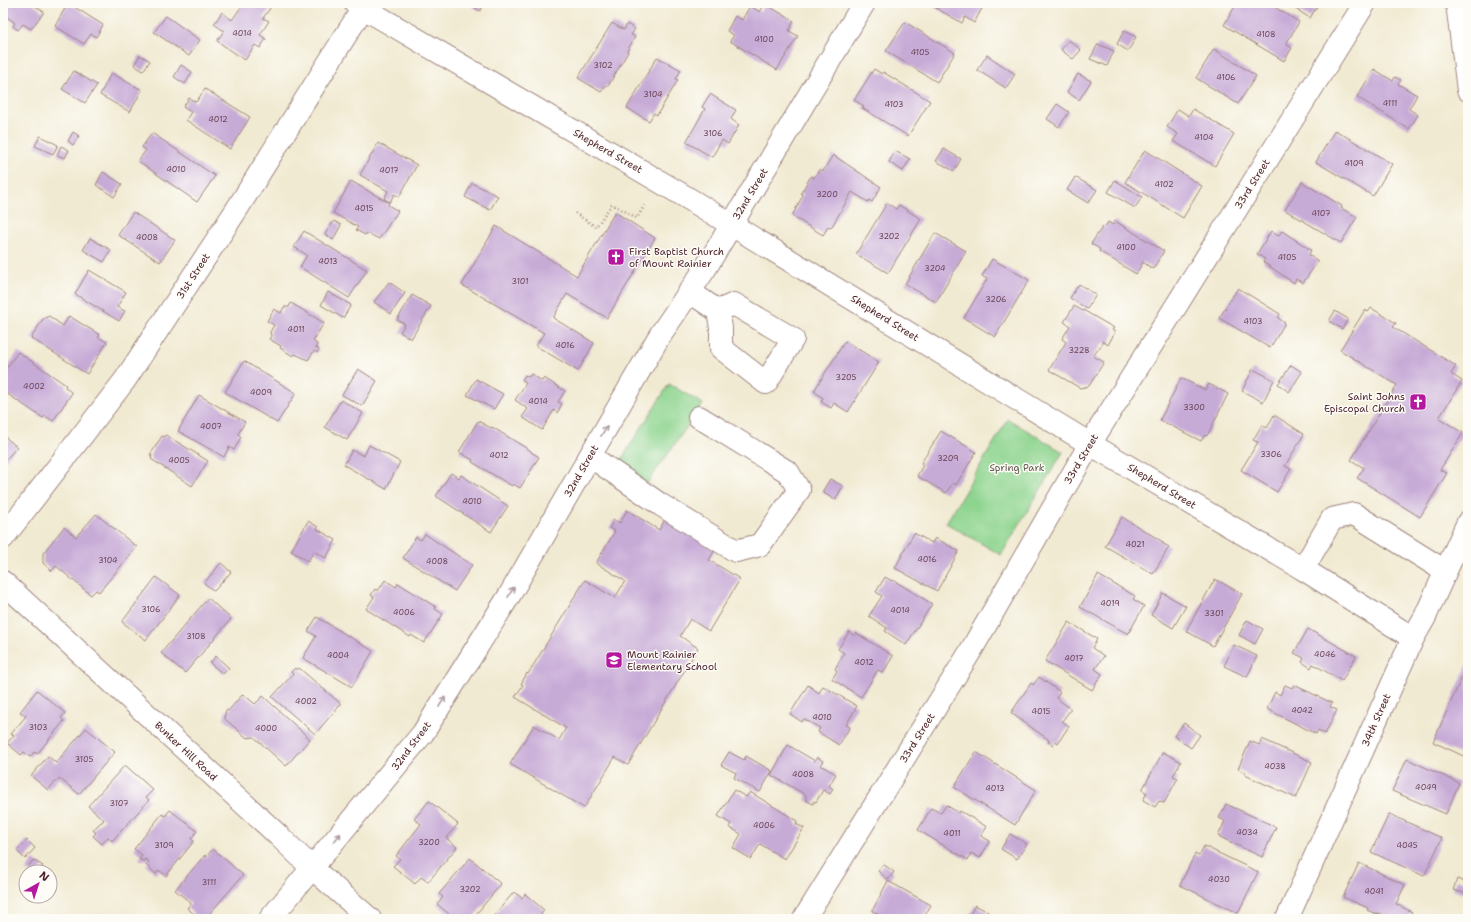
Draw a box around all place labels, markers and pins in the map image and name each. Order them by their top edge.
place label: First Baptist Church of Mount Rainier [629,245,724,270]
church icon: First Baptist Church of Mount Rainier [606,247,626,267]
place label: Saint Johns Episcopal Church [1324,390,1405,415]
church icon: Saint Johns Episcopal Church [1408,392,1428,412]
place label: Mount Rainier Elementary School [627,648,717,673]
school or university icon: Mount Rainier Elementary School [604,650,624,670]

